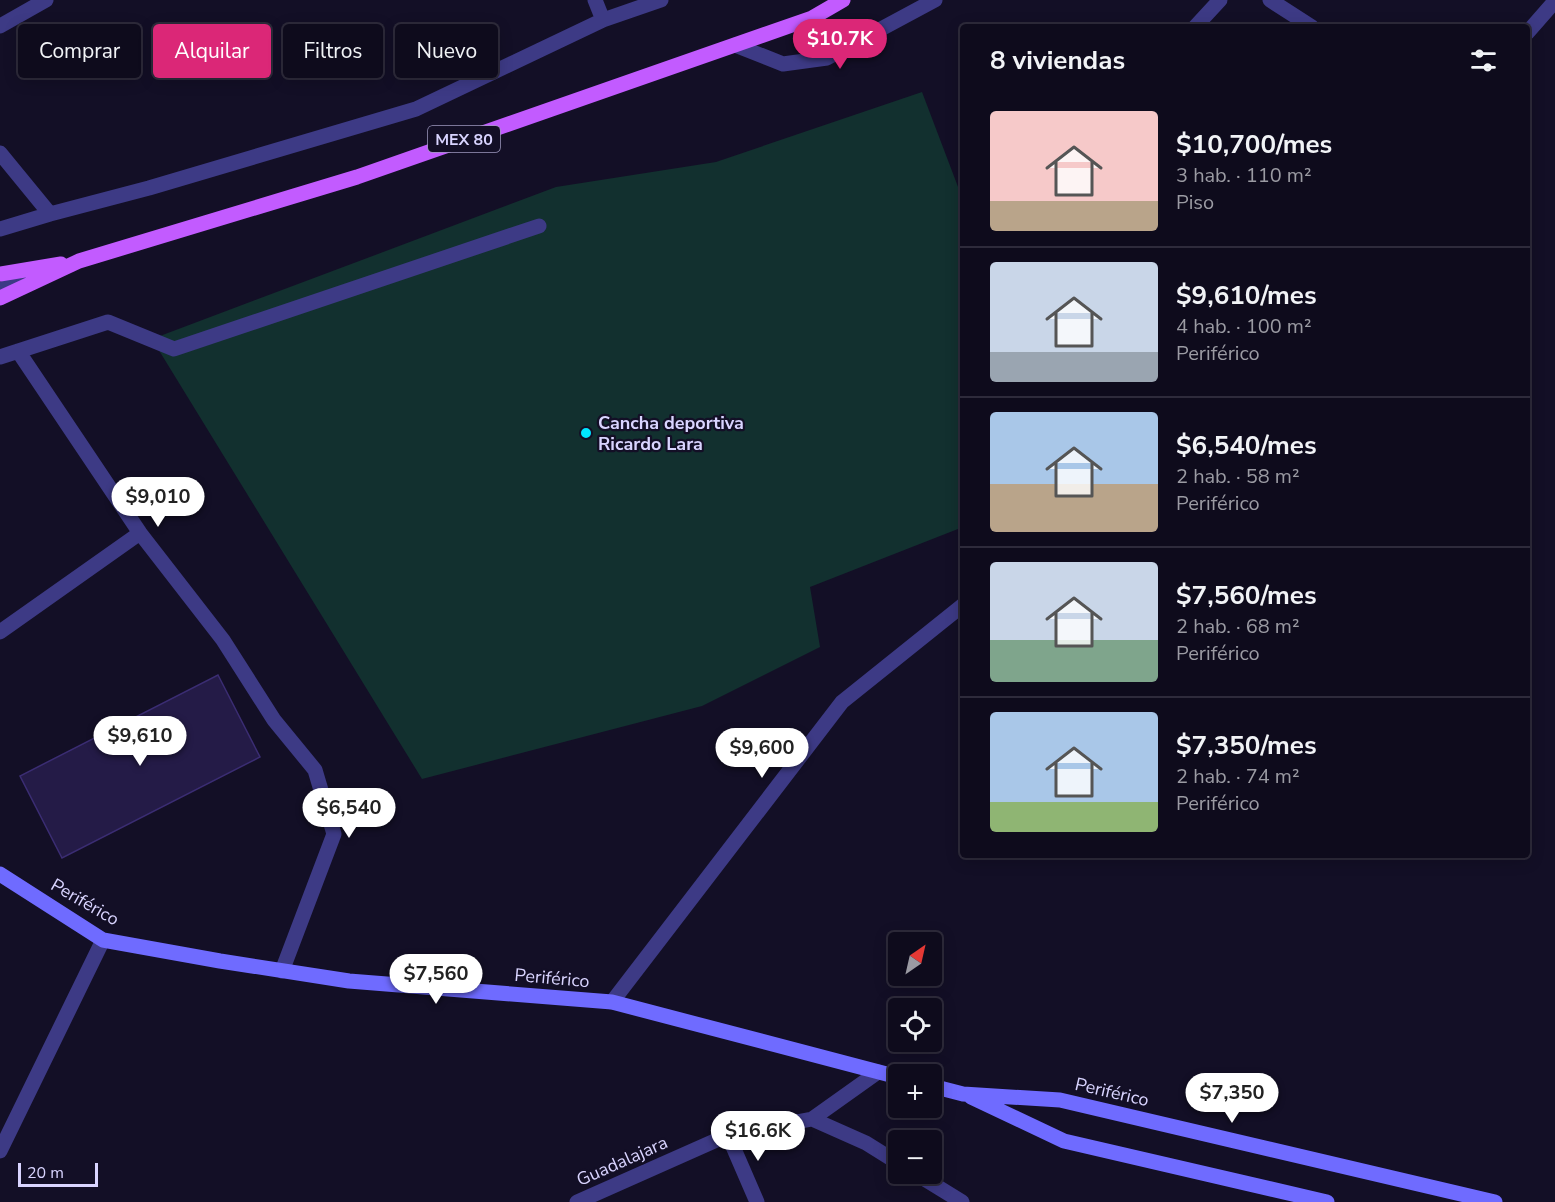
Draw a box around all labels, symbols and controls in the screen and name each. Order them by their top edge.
pin: $10.7K [791,19,889,70]
chip: Comprar [18,24,141,78]
chip: Alquilar [153,24,271,78]
chip: Filtros [283,24,383,78]
chip: Nuevo [395,24,498,78]
text: $10.7K [807,25,873,52]
text: 8 viviendas [990,43,1125,78]
icon: filters [1467,44,1500,77]
road number: MEX 80 [428,126,500,152]
text: $10,700/mes [1176,127,1332,162]
icon: home [1038,135,1110,207]
text: 3 hab. · 110 m² [1176,162,1312,189]
text: Piso [1176,189,1214,216]
text: $9,610/mes [1176,278,1317,313]
icon: home [1038,286,1110,358]
text: 4 hab. · 100 m² [1176,313,1312,340]
text: Periférico [1176,340,1260,367]
place label: Cancha deportiva Ricardo Lara [598,411,744,456]
marker: Cancha deportiva Ricardo Lara [579,426,593,440]
text: $6,540/mes [1176,428,1317,463]
icon: home [1038,436,1110,508]
text: 2 hab. · 58 m² [1176,463,1300,490]
pin: $9,010 [109,477,207,528]
text: $9,010 [126,483,190,510]
text: Periférico [1176,490,1260,517]
text: $7,560/mes [1176,578,1317,613]
icon: home [1038,586,1110,658]
text: 2 hab. · 68 m² [1176,613,1300,640]
text: Periférico [1176,640,1260,667]
pin: $9,610 [91,716,189,767]
text: $9,610 [108,722,172,749]
pin: $9,600 [713,728,811,779]
text: $7,350/mes [1176,728,1317,763]
text: $9,600 [730,734,794,761]
icon: home [1038,736,1110,808]
text: 2 hab. · 74 m² [1176,763,1300,790]
pin: $6,540 [300,788,398,839]
text: Periférico [1176,790,1260,817]
text: $6,540 [317,794,381,821]
street label: Periférico [46,873,124,931]
north arrow [888,932,942,986]
map controls [888,932,942,1184]
pin: $7,560 [387,954,485,1005]
text: $7,560 [404,960,468,987]
street label: Periférico [513,963,591,993]
button: locate [888,998,942,1052]
button: + [888,1064,942,1118]
street label: Periférico [1073,1072,1151,1112]
pin: $7,350 [1183,1073,1281,1124]
text: $7,350 [1200,1079,1264,1106]
pin: $16.6K [709,1111,807,1162]
text: $16.6K [725,1117,791,1144]
street label: Guadalajara [573,1130,671,1192]
button: − [888,1130,942,1184]
scale bar [18,1160,98,1188]
text: 20 m [27,1162,64,1184]

